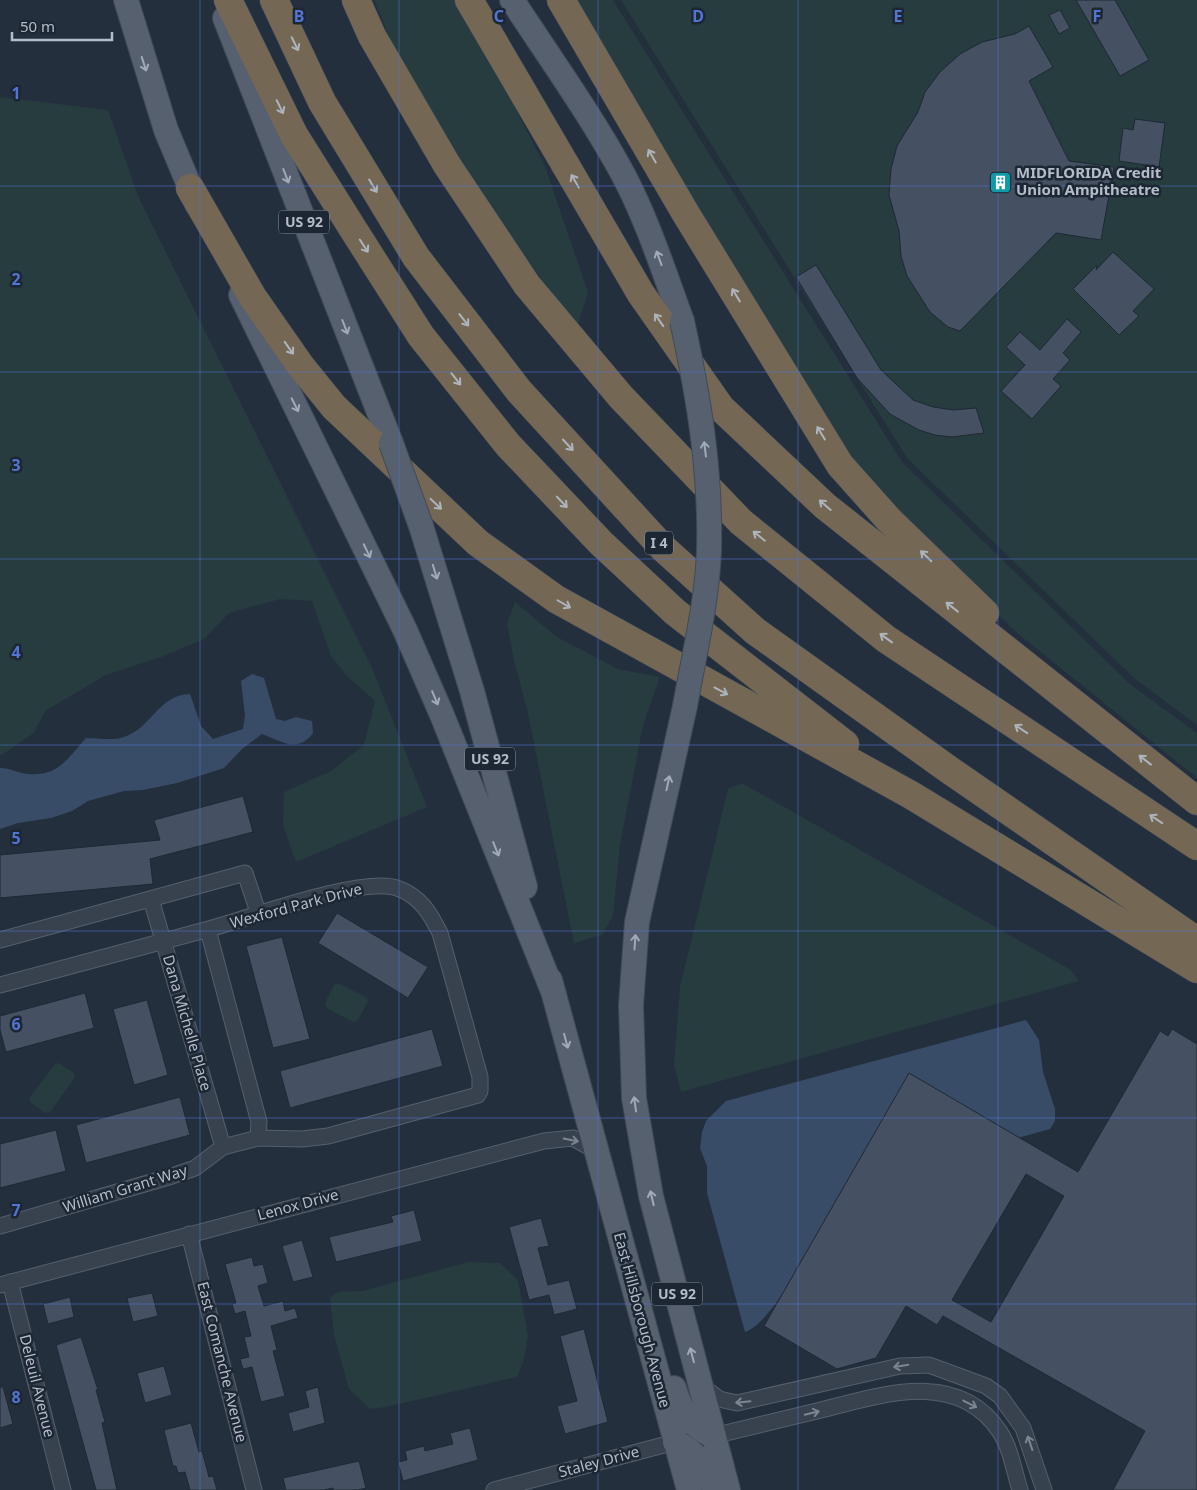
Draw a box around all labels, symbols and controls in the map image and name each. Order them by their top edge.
text: B [294,5,304,27]
text: C [494,5,504,27]
text: D [692,5,704,27]
text: E [894,5,903,27]
text: F [1093,5,1101,27]
scale bar [12,10,112,42]
text: 50 m [20,16,55,36]
one-way arrow [290,36,300,51]
one-way arrow [140,55,150,71]
text: 1 [11,82,21,104]
one-way arrow [275,99,285,114]
one-way arrow [647,149,657,163]
place label: MIDFLORIDA Credit Union Ampitheatre [1016,162,1162,199]
one-way arrow [282,168,291,183]
building icon: MIDFLORIDA Credit Union Ampitheatre [988,170,1012,194]
one-way arrow [569,174,579,188]
one-way arrow [368,179,378,193]
road number: US 92 [279,210,329,233]
one-way arrow [359,238,369,252]
one-way arrow [654,251,663,267]
text: 2 [11,268,21,290]
one-way arrow [730,288,740,302]
one-way arrow [459,313,470,326]
one-way arrow [654,313,664,327]
one-way arrow [341,319,350,334]
one-way arrow [284,341,294,355]
one-way arrow [450,373,461,386]
one-way arrow [291,397,300,412]
one-way arrow [815,427,825,441]
one-way arrow [562,438,574,451]
one-way arrow [700,441,710,457]
text: 3 [11,454,21,476]
one-way arrow [556,496,568,508]
one-way arrow [430,498,442,510]
one-way arrow [818,499,831,511]
one-way arrow [753,531,766,542]
road number: I 4 [645,532,673,554]
one-way arrow [363,543,372,558]
one-way arrow [920,550,933,562]
one-way arrow [431,564,441,580]
one-way arrow [556,599,571,609]
one-way arrow [946,601,959,612]
one-way arrow [879,633,893,643]
text: 4 [11,641,21,663]
one-way arrow [713,687,728,697]
one-way arrow [430,690,440,705]
one-way arrow [1014,723,1028,734]
road number: US 92 [465,748,515,771]
one-way arrow [1139,755,1152,766]
one-way arrow [663,775,673,791]
one-way arrow [1150,813,1164,823]
text: 5 [11,827,21,849]
one-way arrow [491,841,501,856]
street label: Wexford Park Drive [228,878,364,932]
one-way arrow [631,934,640,950]
street label: Dana Michelle Place [159,952,217,1093]
text: 6 [11,1013,21,1035]
one-way arrow [562,1032,571,1048]
one-way arrow [630,1097,640,1113]
one-way arrow [563,1135,579,1145]
street label: William Grant Way [60,1159,190,1217]
street label: Lenox Drive [255,1184,341,1224]
one-way arrow [647,1190,656,1206]
text: 7 [11,1199,21,1221]
street label: East Hillsborough Avenue [610,1230,676,1410]
street label: East Comanche Avenue [193,1279,253,1444]
road number: US 92 [652,1282,702,1306]
street label: Deleuil Avenue [16,1332,60,1439]
one-way arrow [687,1347,697,1363]
one-way arrow [894,1362,910,1372]
text: 8 [11,1386,21,1408]
one-way arrow [735,1397,751,1407]
one-way arrow [962,1399,977,1409]
one-way arrow [803,1407,819,1417]
one-way arrow [1025,1436,1034,1452]
street label: Staley Drive [556,1441,641,1481]

